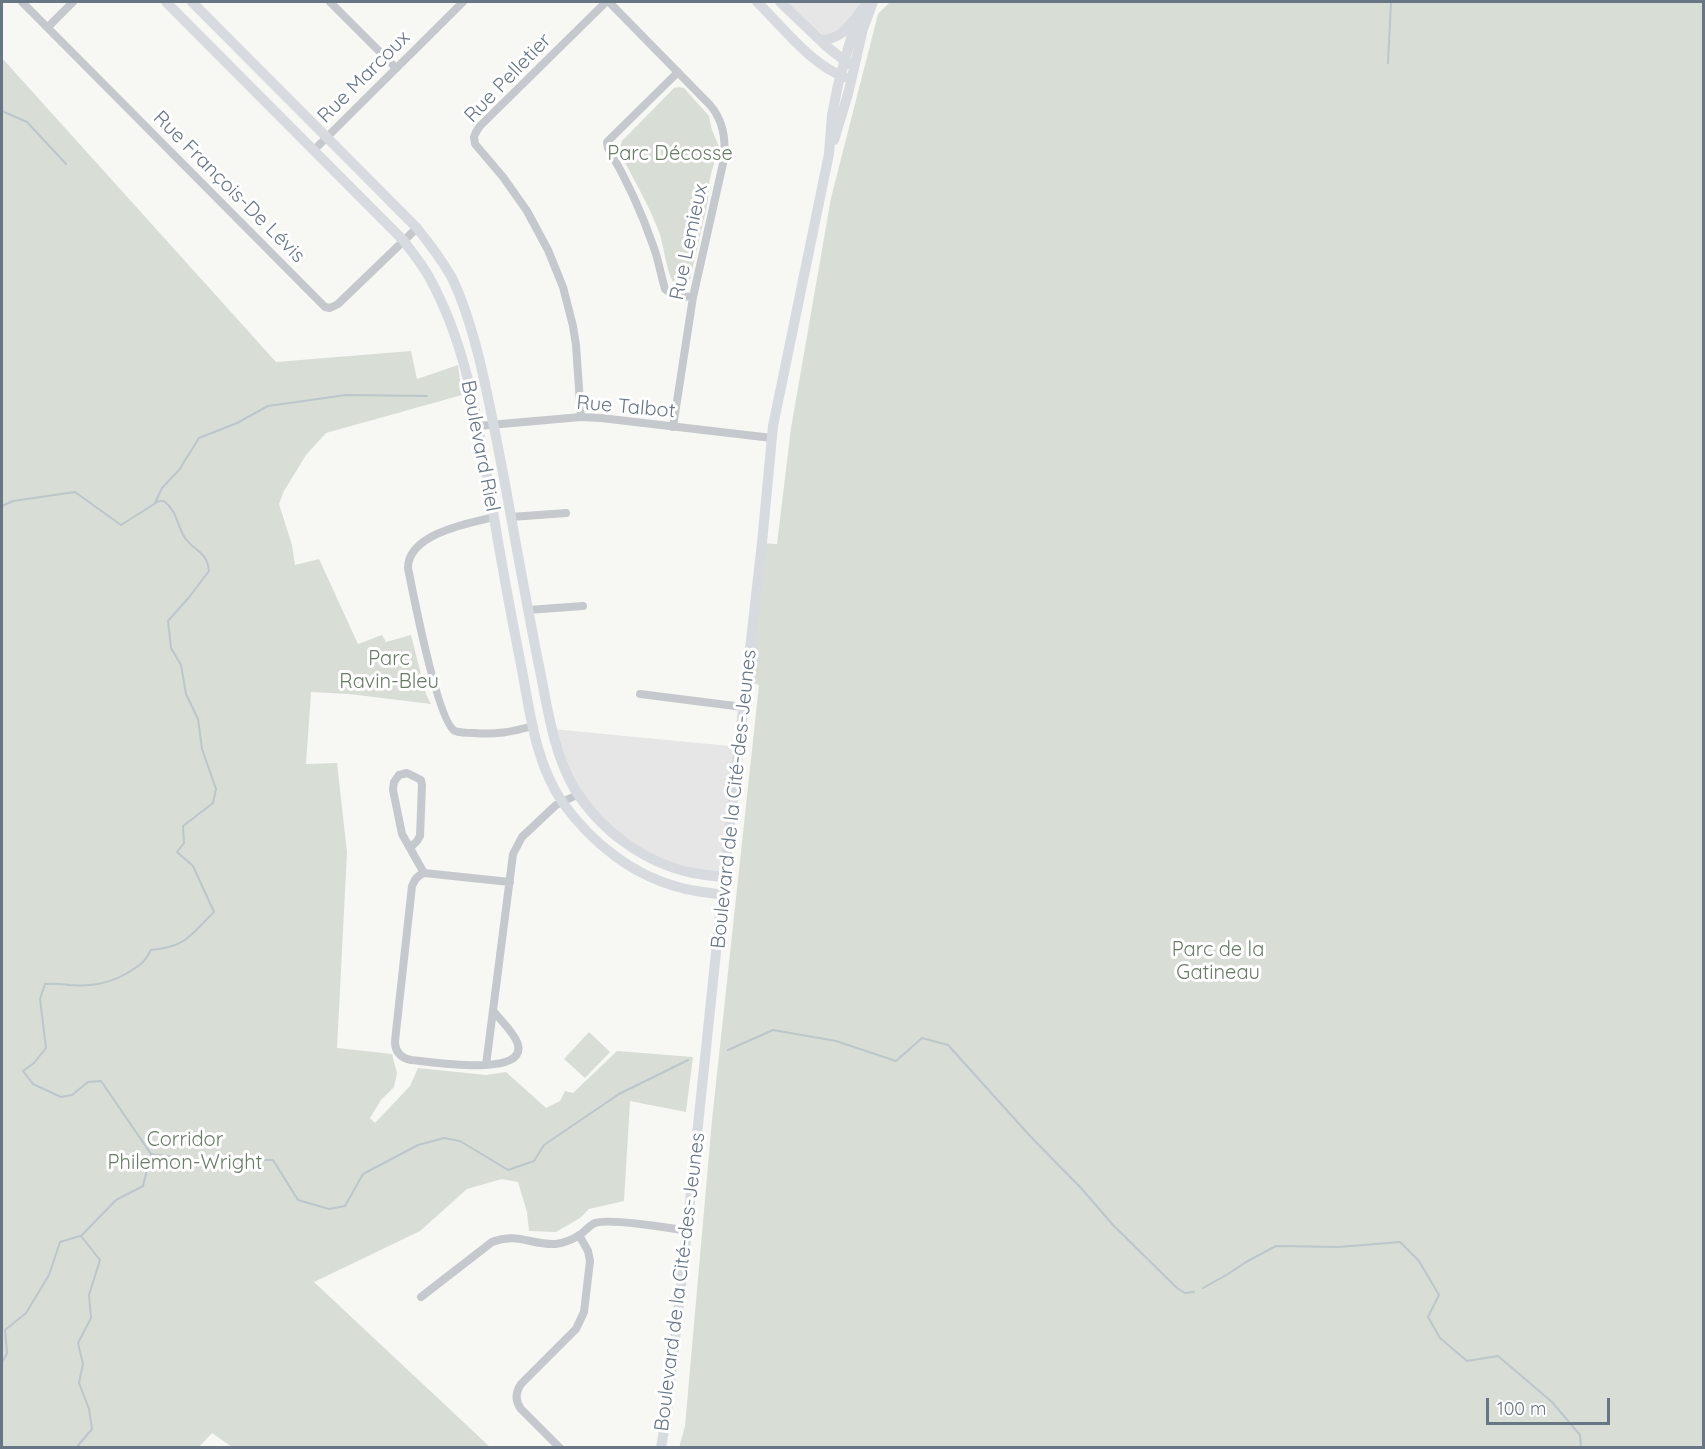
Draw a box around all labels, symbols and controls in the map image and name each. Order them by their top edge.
street label: Rue Marcoux [313,26,415,128]
street label: Rue Pelletier [460,28,556,128]
street label: Rue François-De Lévis [148,106,310,268]
park label: Parc Décosse [607,142,733,166]
street label: Rue Lemieux [665,182,713,302]
street label: Boulevard Riel [456,378,504,514]
street label: Rue Talbot [576,391,676,423]
park label: Parc Ravin-Bleu [339,647,439,694]
street label: Boulevard de la Cité-des-Jeunes [706,648,762,950]
park label: Parc de la Gatineau [1172,938,1264,985]
park label: Corridor Philemon-Wright [108,1128,262,1175]
street label: Boulevard de la Cité-des-Jeunes [650,1131,710,1433]
scale bar [1489,1386,1614,1424]
text: 100 m [1497,1397,1546,1420]

